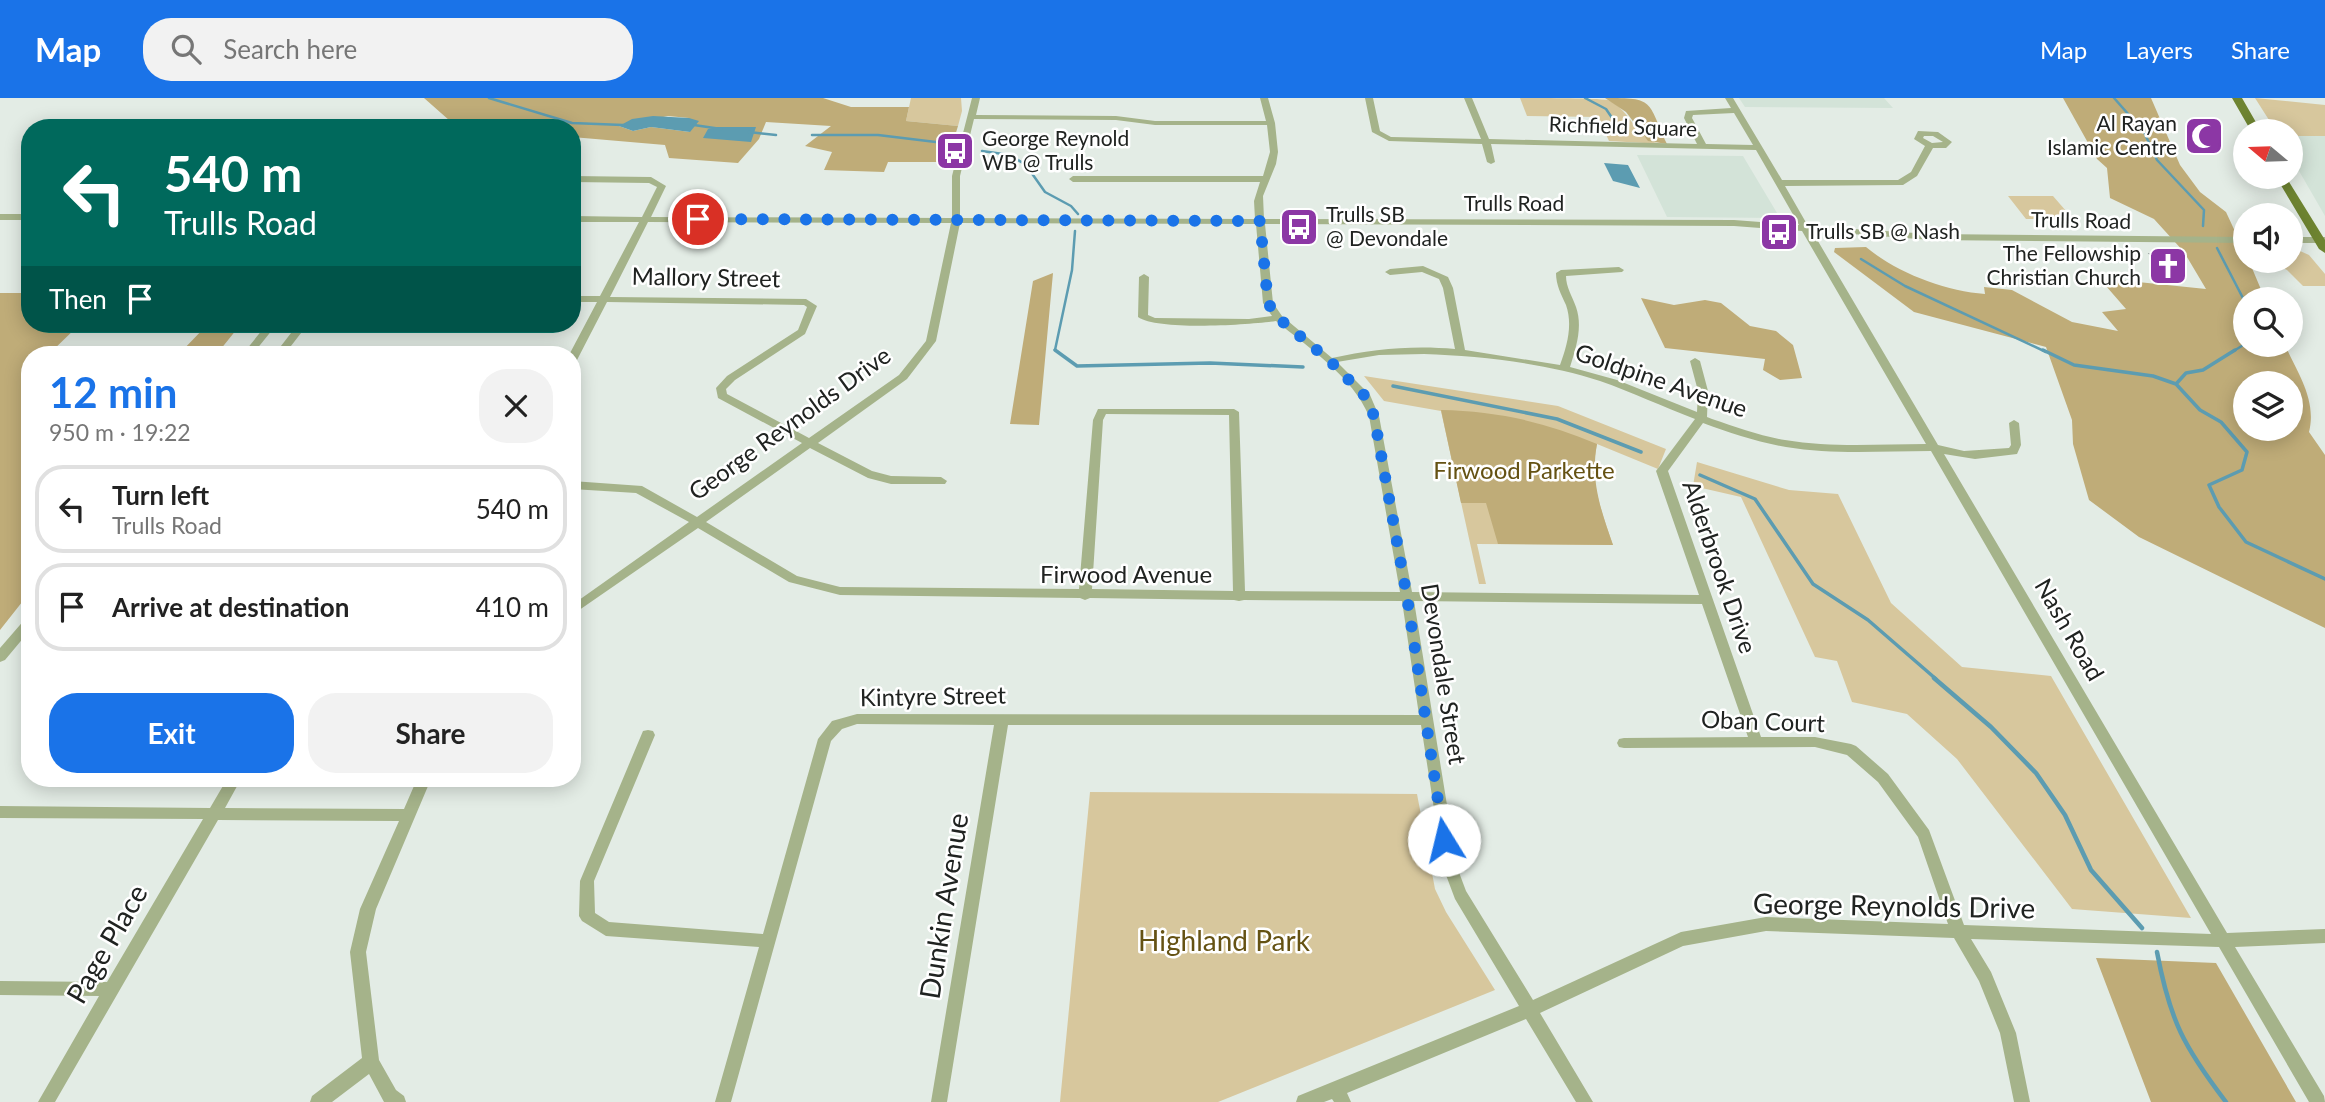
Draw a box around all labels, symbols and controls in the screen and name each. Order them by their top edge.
search box [143,18,633,81]
text: Map [35,29,101,69]
icon: search [167,30,205,68]
text: Search here [223,33,357,65]
text: Map [2040,35,2087,64]
text: Layers [2125,35,2193,64]
text: Share [2231,35,2290,64]
street label: Richfield Square [1548,110,1698,141]
place label: Al Rayan Islamic Centre [2047,110,2177,159]
mosque icon: Al Rayan Islamic Centre [2183,115,2225,157]
north arrow [2233,119,2303,189]
map controls [2233,119,2303,441]
place label: George Reynold WB @ Trulls [982,125,1129,174]
bus stop icon: George Reynold WB @ Trulls [934,130,976,172]
text: 540 m [164,144,302,202]
icon: left [49,147,140,238]
pin [668,189,728,249]
street label: Trulls Road [1464,190,1564,215]
icon: arrive [679,200,717,238]
place label: Trulls SB @ Devondale [1326,201,1448,250]
text: Trulls Road [164,203,317,242]
button: sound [2233,203,2303,273]
bus stop icon: Trulls SB @ Devondale [1278,206,1320,248]
street label: Trulls Road [2031,206,2131,233]
bus stop icon: Trulls SB @ Nash [1758,211,1800,253]
place label: Trulls SB @ Nash [1806,218,1960,243]
place label: The Fellowship Christian Church [1987,240,2141,289]
church icon: The Fellowship Christian Church [2147,245,2189,287]
street label: Mallory Street [631,261,781,292]
icon: arrive [121,280,159,318]
text: Then [49,283,107,315]
button: search [2233,287,2303,357]
street label: Goldpine Avenue [1572,337,1751,423]
street label: George Reynolds Drive [683,340,896,506]
text: 12 min [49,367,177,417]
button: close [479,369,553,443]
button: layers [2233,371,2303,441]
text: 950 m · 19:22 [49,418,191,446]
park label: Firwood Parkette [1433,455,1615,484]
street label: Alderbrook Drive [1677,476,1764,657]
text: Turn left [112,479,209,511]
icon: left [53,490,91,528]
text: 540 m [476,493,549,525]
text: Trulls Road [112,511,222,539]
street label: Firwood Avenue [1040,559,1212,588]
street label: Nash Road [2029,573,2111,685]
street label: Devondale Street [1416,581,1473,767]
icon: arrive [53,588,91,626]
text: Arrive at destination [112,591,349,623]
text: 410 m [476,591,549,623]
street label: Kintyre Street [860,680,1007,711]
button: Exit [49,693,294,773]
button: Share [308,693,553,773]
street label: Oban Court [1701,704,1826,737]
position arrow [1407,803,1481,877]
street label: Dunkin Avenue [912,810,974,1001]
street label: Page Place [58,878,154,1009]
street label: George Reynolds Drive [1753,886,2036,924]
park label: Highland Park [1138,923,1311,957]

